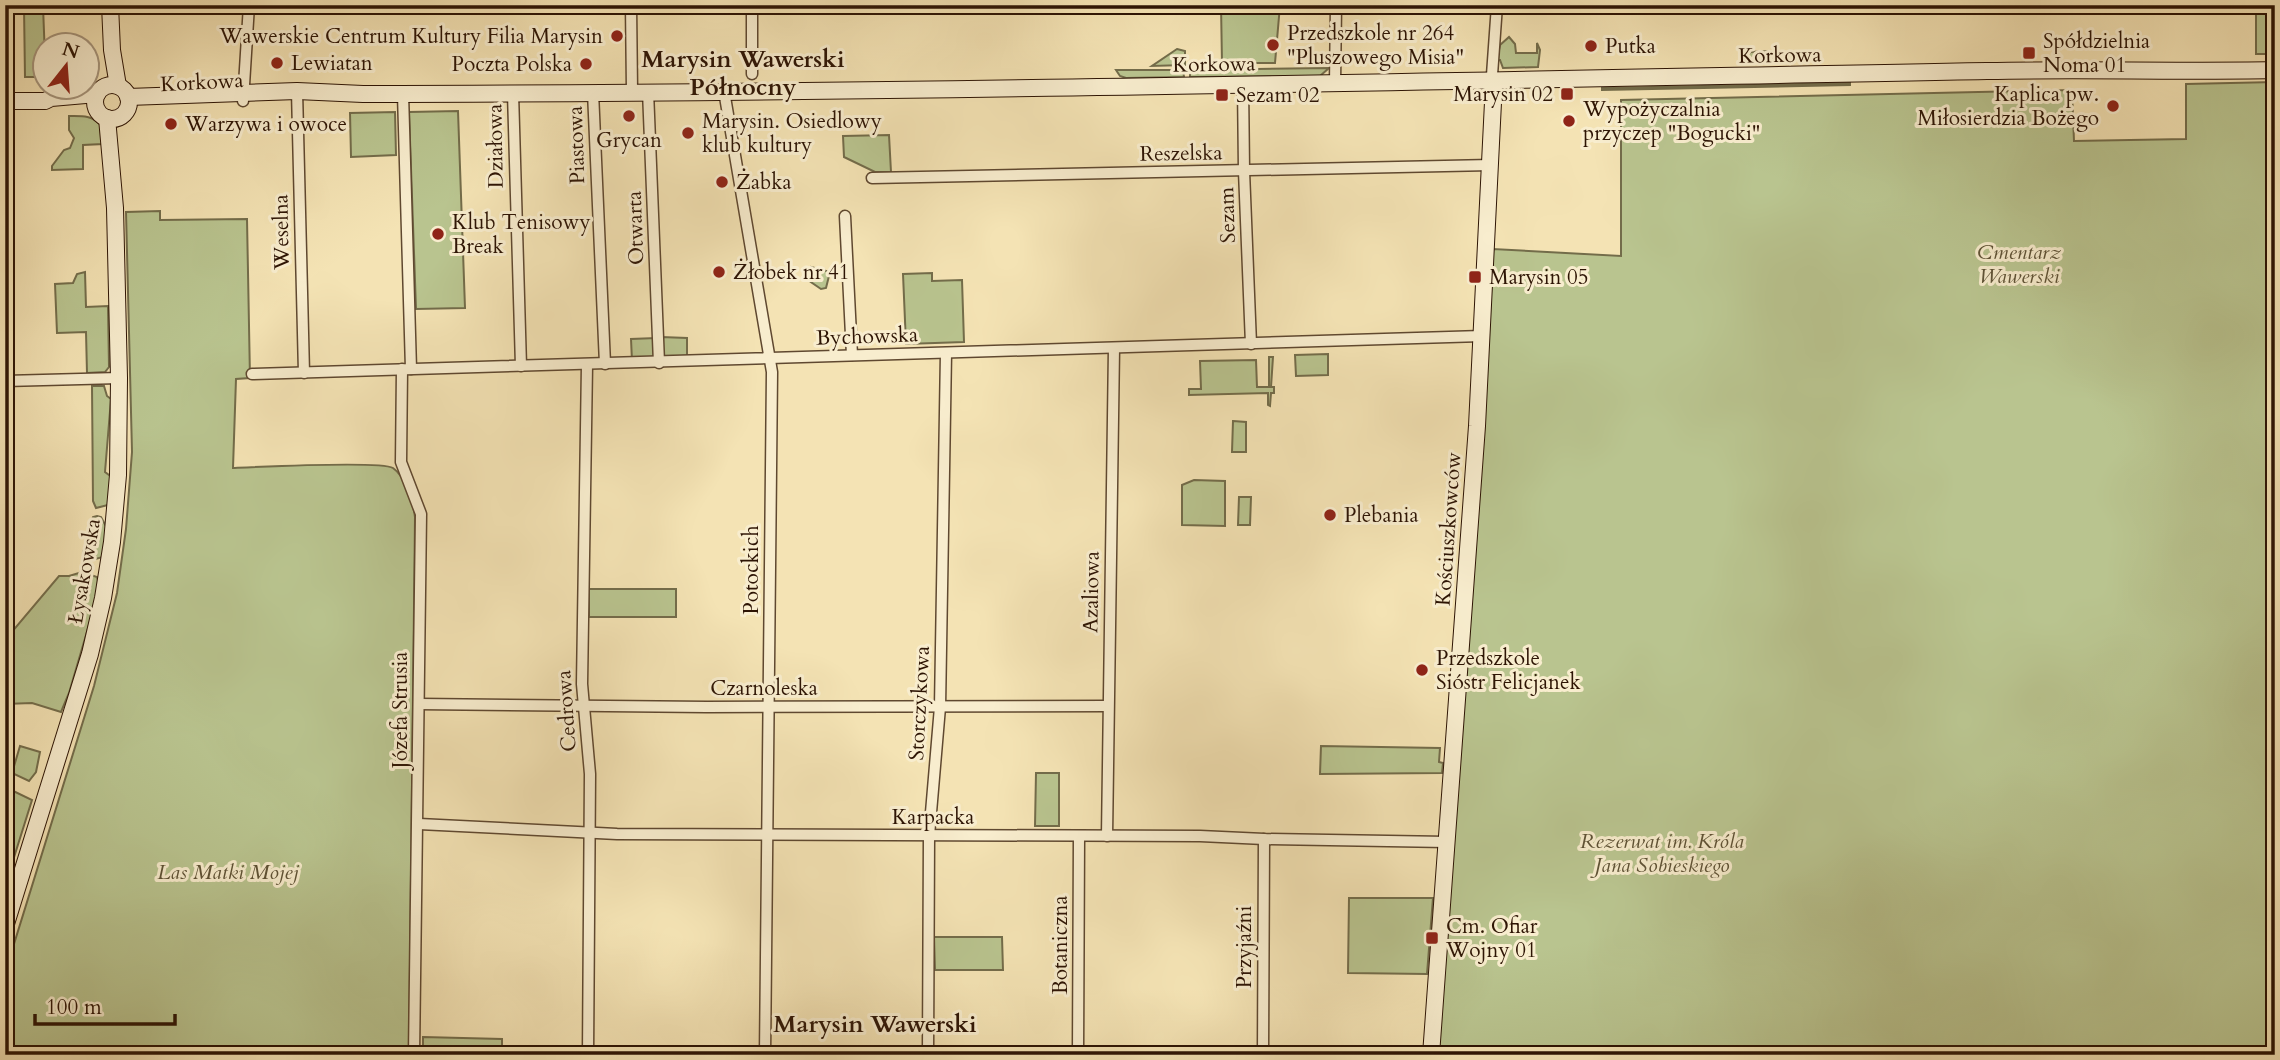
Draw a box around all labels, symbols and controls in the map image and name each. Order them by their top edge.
place label: Przedszkole nr 264 "Pluszowego Misia" [1287,19,1464,72]
place label: Wawerskie Centrum Kultury Filia Marysin [218,22,603,51]
place label: Spółdzielnia Noma 01 [2043,27,2150,80]
marker: Wawerskie Centrum Kultury Filia Marysin [609,28,625,44]
north arrow [32,32,102,102]
place label: Putka [1605,32,1656,61]
text: N [59,36,83,66]
marker: Przedszkole nr 264 "Pluszowego Misia" [1265,37,1281,53]
marker: Putka [1583,38,1599,54]
street label: Korkowa [1738,40,1822,71]
district label: Marysin Wawerski Północny [641,43,845,104]
marker: Spółdzielnia Noma 01 [2021,45,2037,61]
place label: Lewiatan [291,49,373,78]
street label: Korkowa [1172,49,1256,80]
place label: Poczta Polska [451,50,572,79]
marker: Lewiatan [269,55,285,71]
marker: Poczta Polska [578,56,594,72]
street label: Korkowa [160,66,244,99]
place label: Marysin 02 [1453,80,1553,109]
place label: Kaplica pw. Miłosierdzia Bożego [1917,80,2099,133]
place label: Sezam 02 [1236,81,1320,110]
marker: Marysin 02 [1559,86,1575,102]
marker: Sezam 02 [1214,87,1230,103]
place label: Wypożyczalnia przyczep "Bogucki" [1582,95,1760,148]
marker: Kaplica pw. Miłosierdzia Bożego [2105,98,2121,114]
street label: Działowa [480,103,511,189]
street label: Piastowa [561,105,592,185]
place label: Marysin. Osiedlowy klub kultury [702,107,882,160]
marker: Grycan [621,108,637,124]
place label: Warzywa i owoce [184,110,347,139]
marker: Wypożyczalnia przyczep "Bogucki" [1561,113,1577,129]
marker: Warzywa i owoce [163,116,179,132]
marker: Marysin. Osiedlowy klub kultury [680,125,696,141]
place label: Grycan [596,126,662,155]
street label: Reszelska [1139,138,1223,169]
place label: Żabka [736,168,792,197]
marker: Żabka [714,174,730,190]
street label: Sezam [1212,186,1243,244]
street label: Otwarta [620,190,651,266]
street label: Weselna [266,194,297,271]
place label: Klub Tenisowy Break [452,208,591,261]
marker: Klub Tenisowy Break [430,226,446,242]
park label: Cmentarz Wawerski [1977,238,2061,291]
place label: Żłobek nr 41 [733,258,850,287]
place label: Marysin 05 [1489,263,1589,292]
marker: Żłobek nr 41 [711,264,727,280]
marker: Marysin 05 [1467,269,1483,285]
street label: Bychowska [816,320,918,353]
street label: Kościuszkowców [1429,451,1468,607]
place label: Plebania [1344,501,1419,530]
marker: Plebania [1322,507,1338,523]
street label: Łysakowska [61,516,108,626]
street label: Potockich [737,525,766,615]
street label: Azaliowa [1076,551,1107,633]
place label: Przedszkole Sióstr Felicjanek [1436,644,1582,697]
street label: Storczykowa [902,645,937,761]
street label: Józefa Strusia [386,652,415,771]
marker: Przedszkole Sióstr Felicjanek [1414,662,1430,678]
street label: Cedrowa [549,669,584,753]
street label: Czarnoleska [710,674,818,703]
street label: Karpacka [892,803,974,832]
park label: Rezerwat im. Króla Jana Sobieskiego [1580,827,1744,880]
park label: Las Matki Mojej [157,858,300,887]
street label: Botaniczna [1046,895,1075,995]
street label: Przyjaźni [1230,906,1259,988]
place label: Cm. Ofiar Wojny 01 [1445,912,1538,965]
marker: Cm. Ofiar Wojny 01 [1424,930,1440,946]
scale bar [35,983,175,1027]
text: 100 m [46,993,102,1022]
district label: Marysin Wawerski [773,1008,977,1041]

